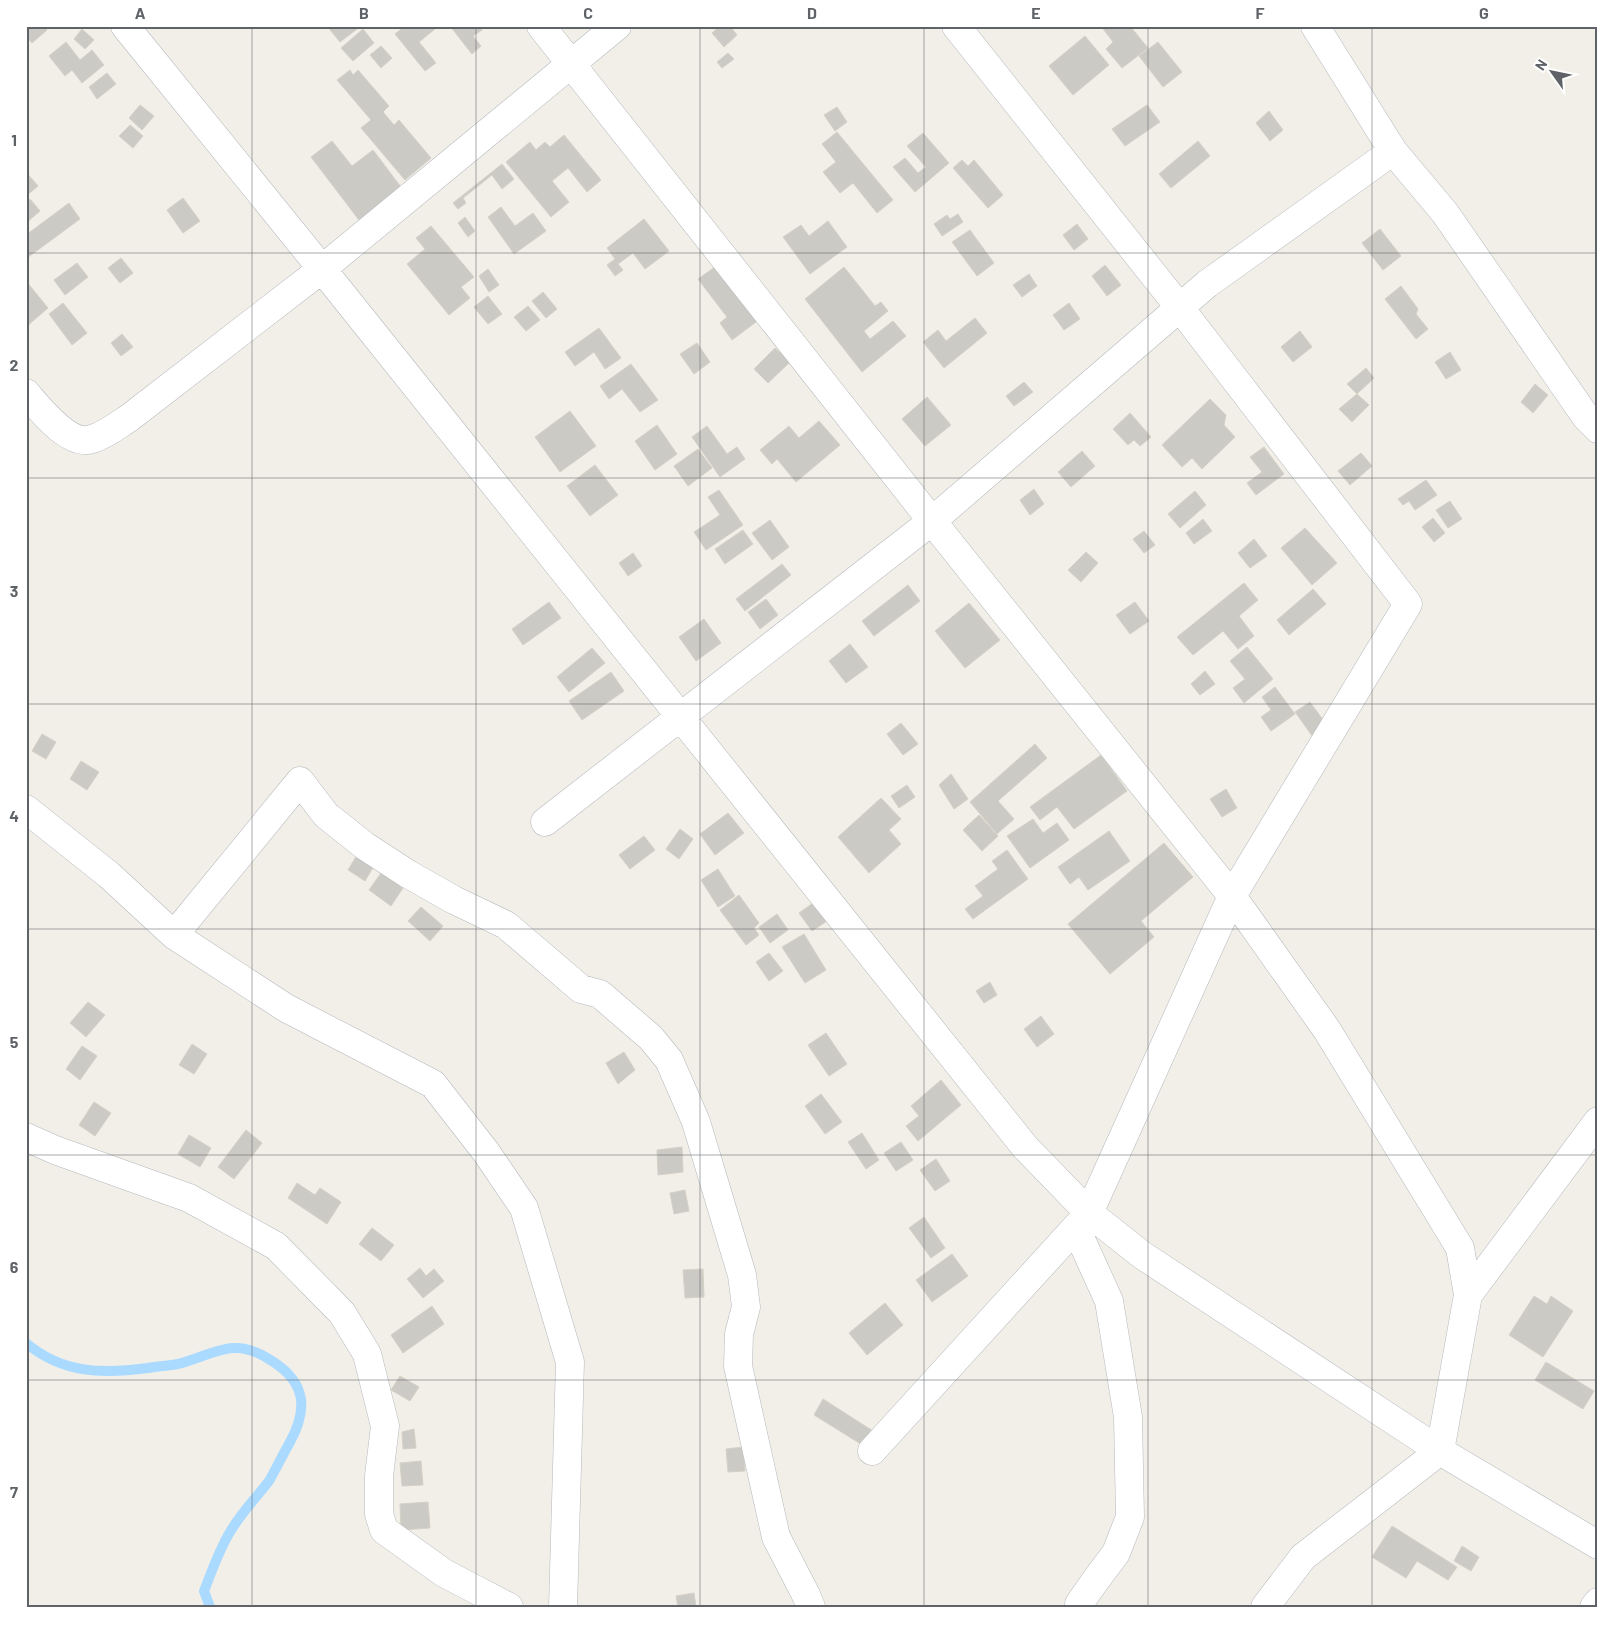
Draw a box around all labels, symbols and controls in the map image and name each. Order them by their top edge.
text: A [135,3,146,22]
text: B [359,3,369,22]
text: C [583,3,593,22]
text: D [807,3,817,22]
text: E [1031,3,1041,22]
text: F [1256,3,1265,22]
text: G [1479,3,1489,22]
north arrow [1526,48,1576,98]
text: N [1531,56,1550,73]
text: 1 [11,130,17,149]
text: 2 [10,355,19,374]
text: 3 [10,581,18,600]
text: 4 [9,806,19,825]
text: 5 [10,1032,19,1051]
text: 6 [10,1257,19,1276]
text: 7 [10,1482,18,1501]

